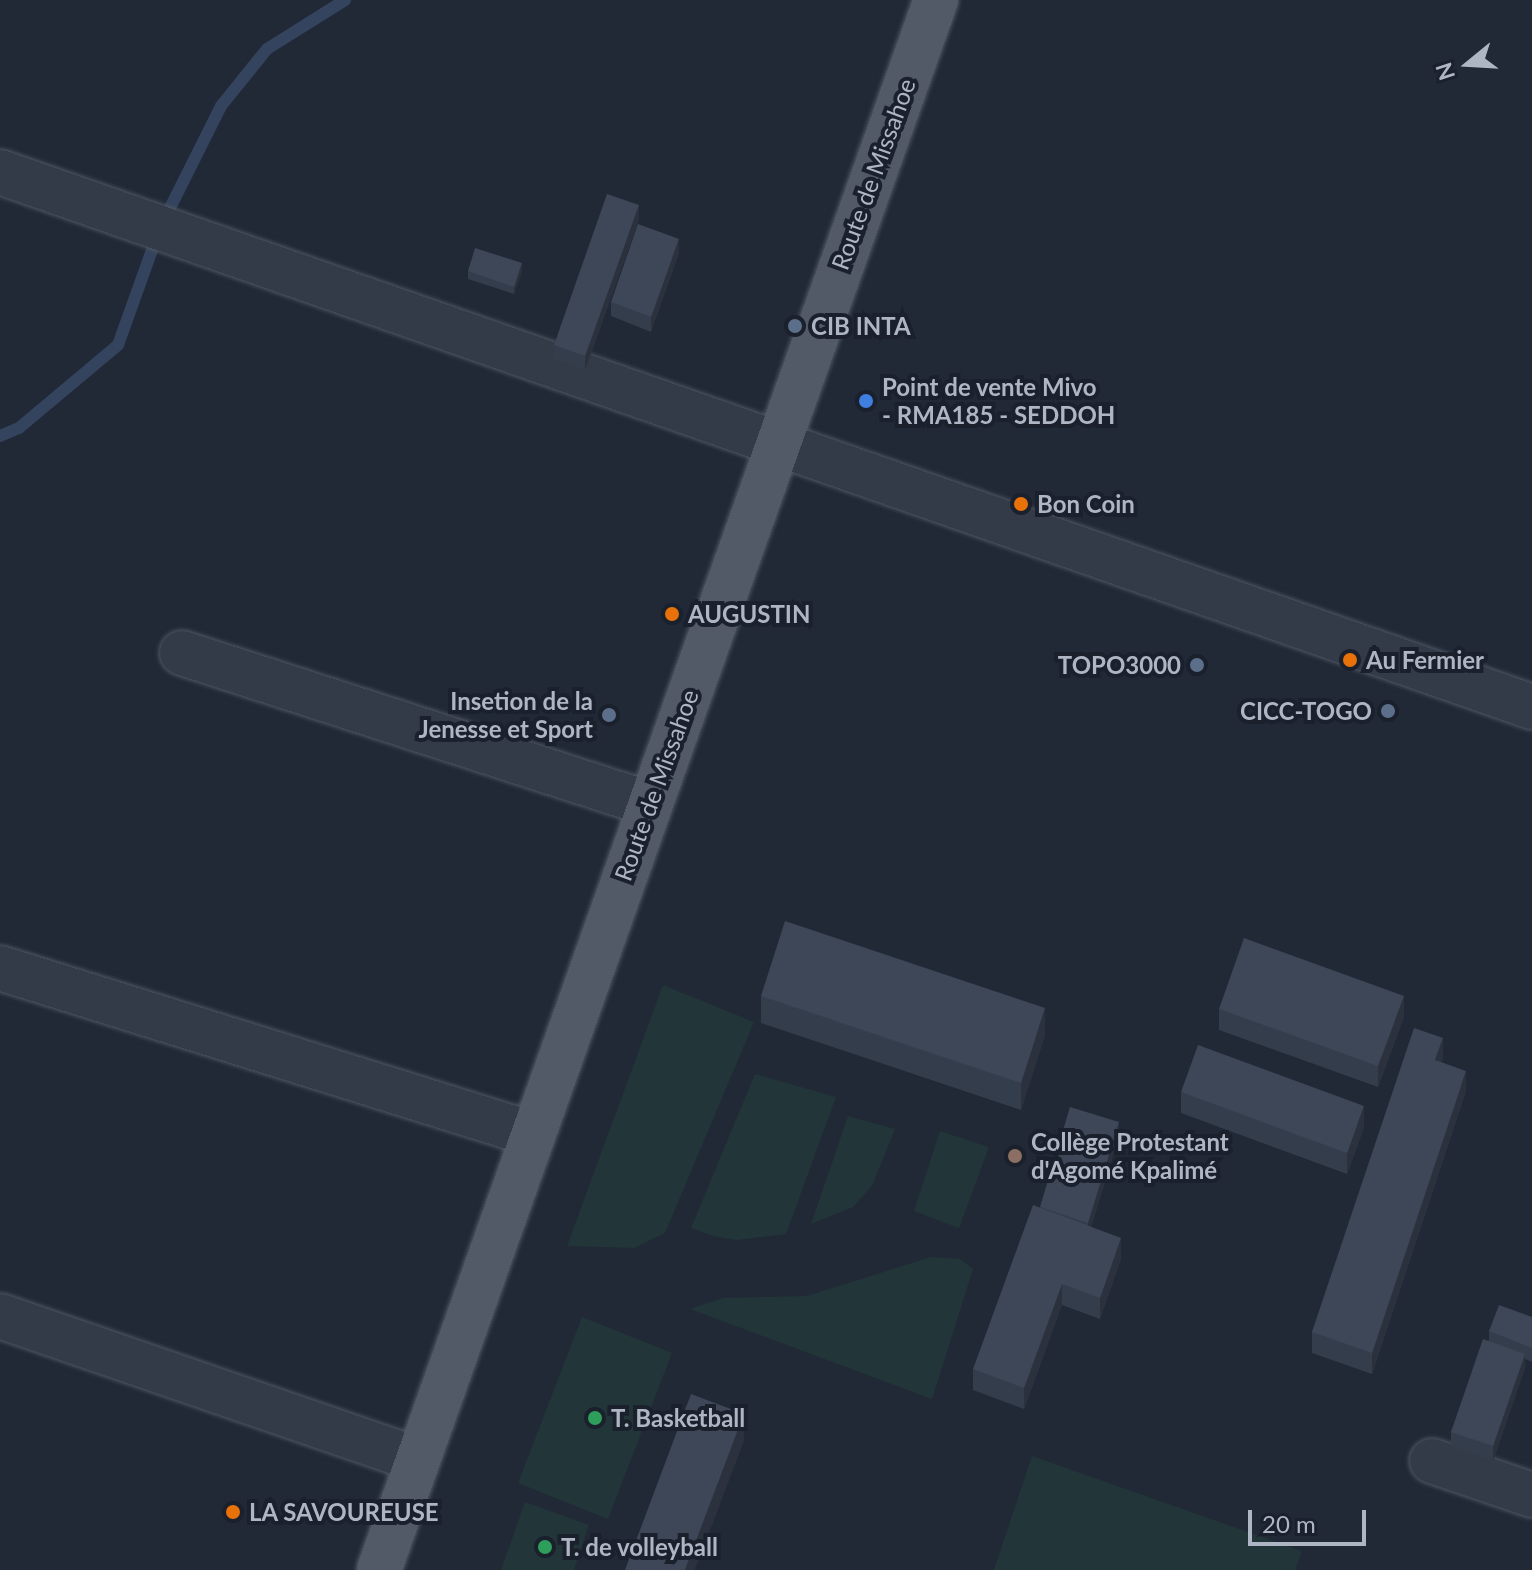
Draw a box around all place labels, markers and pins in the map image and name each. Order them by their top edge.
place label: CIB INTA [811,312,911,340]
marker: CIB INTA [786,317,804,335]
place label: Point de vente Mivo - RMA185 - SEDDOH [882,373,1115,429]
marker: Point de vente Mivo - RMA185 - SEDDOH [857,392,875,410]
place label: Bon Coin [1037,490,1135,518]
marker: Bon Coin [1012,495,1030,513]
place label: AUGUSTIN [688,600,810,628]
marker: AUGUSTIN [663,605,681,623]
place label: Au Fermier [1366,646,1484,674]
place label: TOPO3000 [1058,651,1181,679]
marker: Au Fermier [1341,651,1359,669]
marker: TOPO3000 [1188,656,1206,674]
place label: Insetion de la Jenesse et Sport [418,687,593,743]
place label: CICC-TOGO [1240,697,1372,725]
marker: CICC-TOGO [1379,702,1397,720]
marker: Insetion de la Jenesse et Sport [600,706,618,724]
place label: Collège Protestant d'Agomé Kpalimé [1031,1128,1229,1184]
marker: Collège Protestant d'Agomé Kpalimé [1006,1147,1024,1165]
place label: T. Basketball [611,1404,745,1432]
marker: T. Basketball [586,1409,604,1427]
place label: LA SAVOUREUSE [249,1498,439,1526]
marker: LA SAVOUREUSE [224,1503,242,1521]
place label: T. de volleyball [561,1533,718,1561]
marker: T. de volleyball [536,1538,554,1556]

